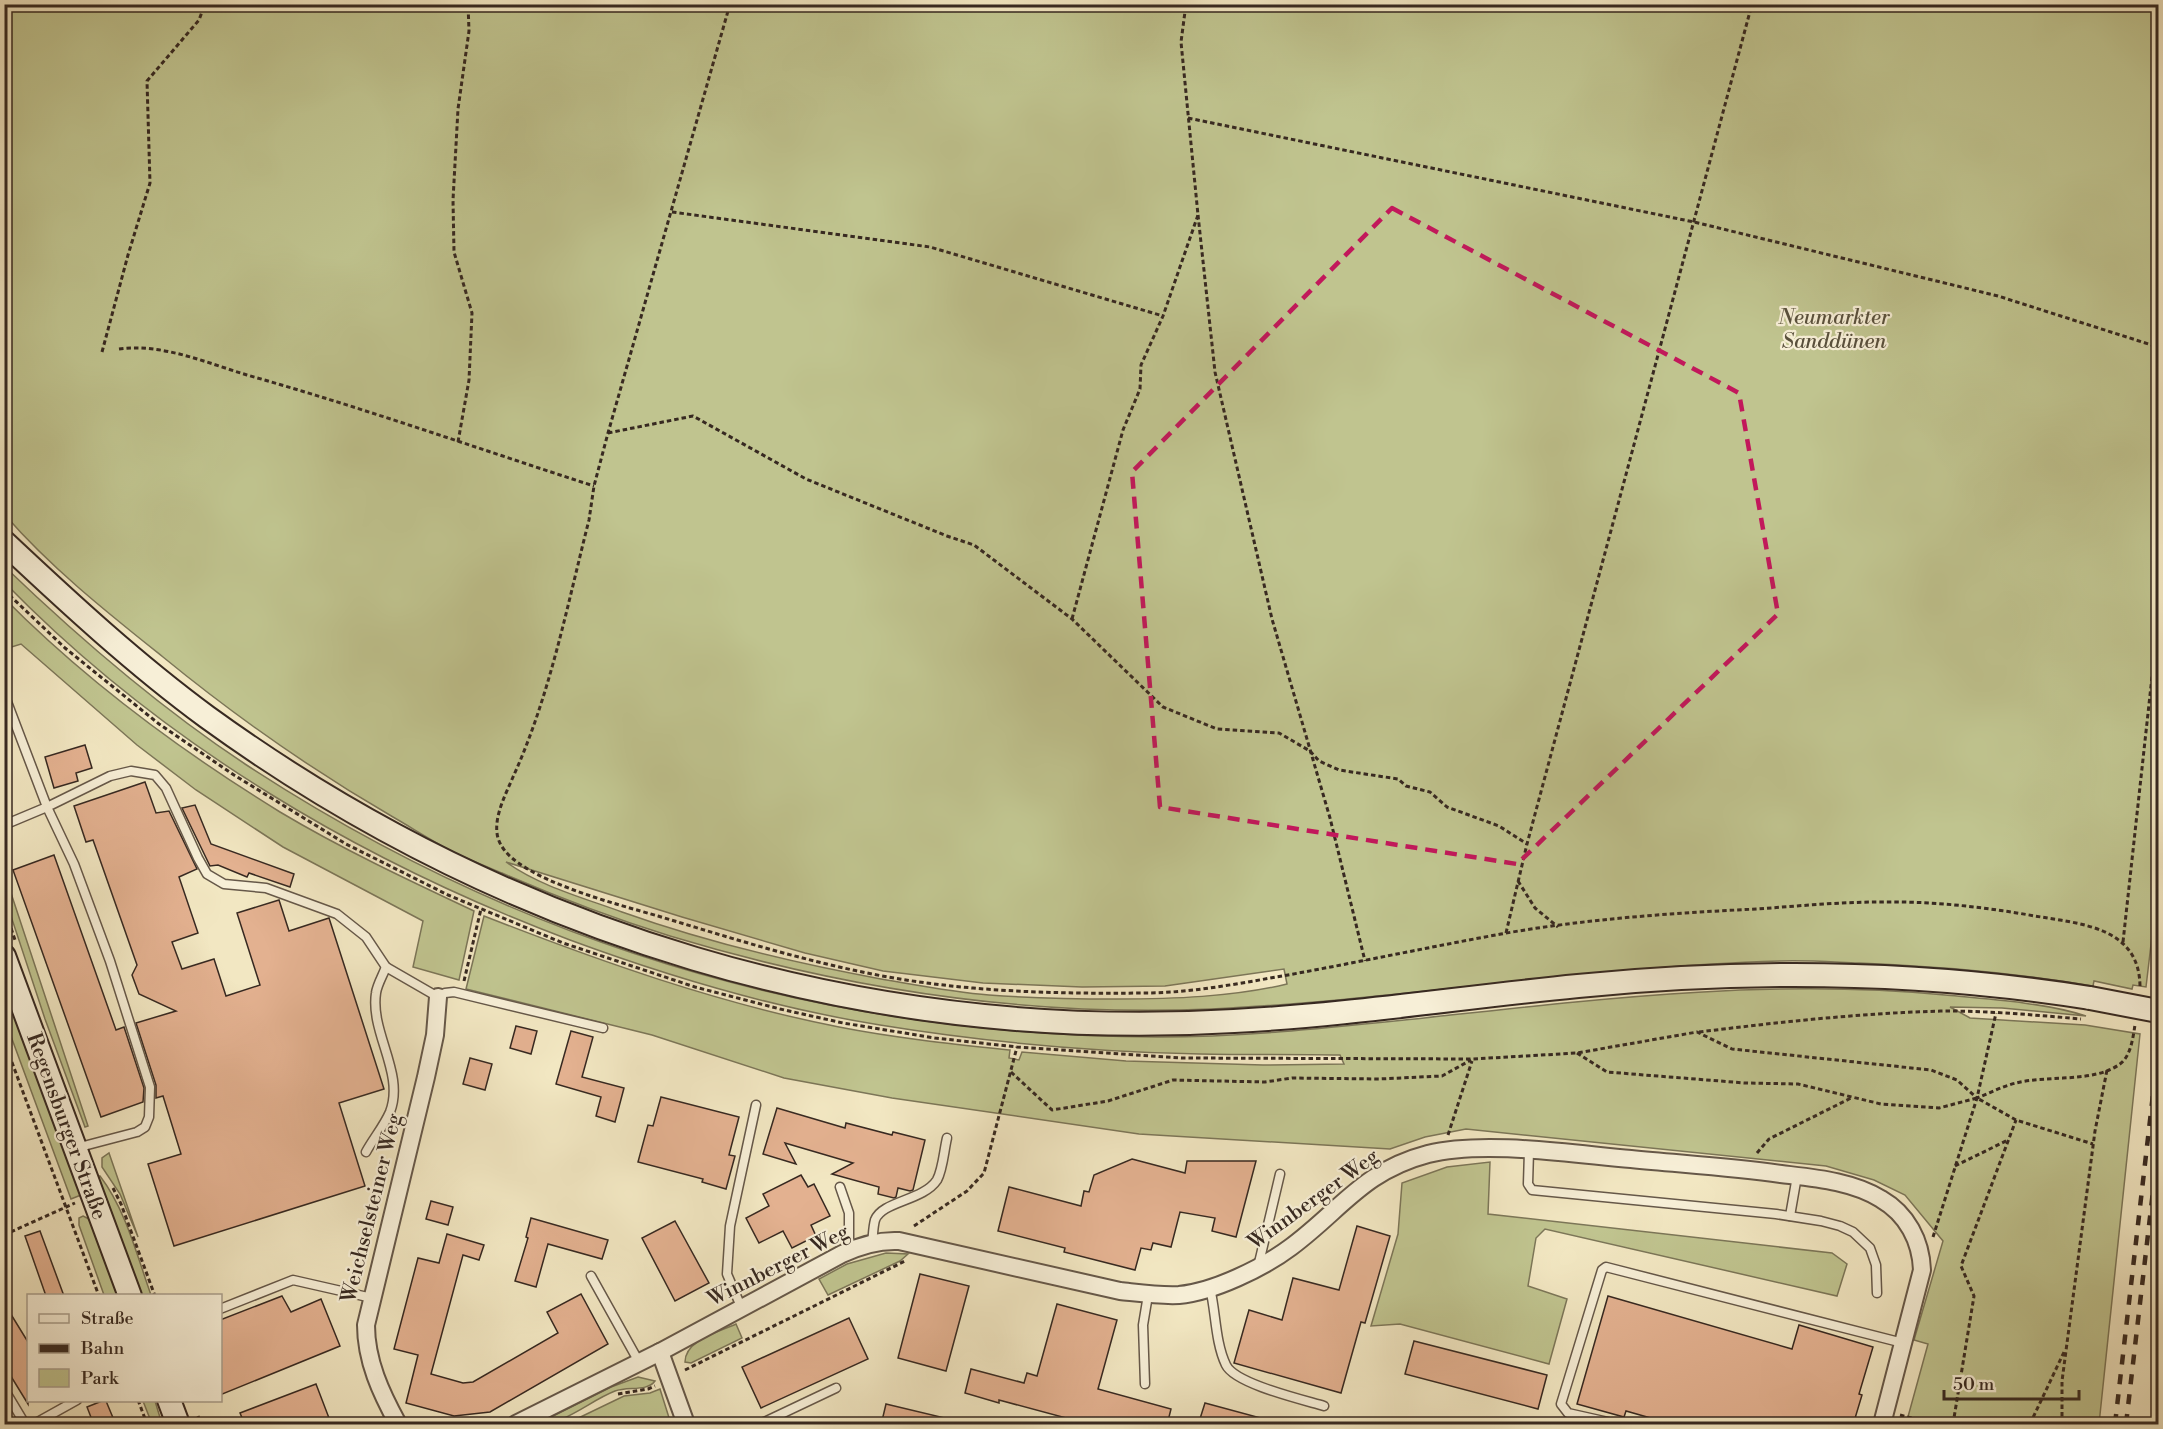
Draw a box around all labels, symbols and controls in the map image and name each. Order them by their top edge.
park label: Neumarkter Sanddünen [1777,305,1891,355]
street label: Regensburger Straße [20,1029,112,1223]
street label: Weichselsteiner Weg [336,1111,408,1307]
street label: Winnberger Weg [1242,1144,1384,1257]
street label: Winnberger Weg [702,1219,854,1313]
legend [27,1294,222,1402]
text: Straße [81,1307,134,1330]
text: Bahn [80,1337,124,1360]
scale bar [1944,1363,2079,1401]
text: Park [81,1367,120,1390]
text: 50 m [1953,1373,1995,1396]

